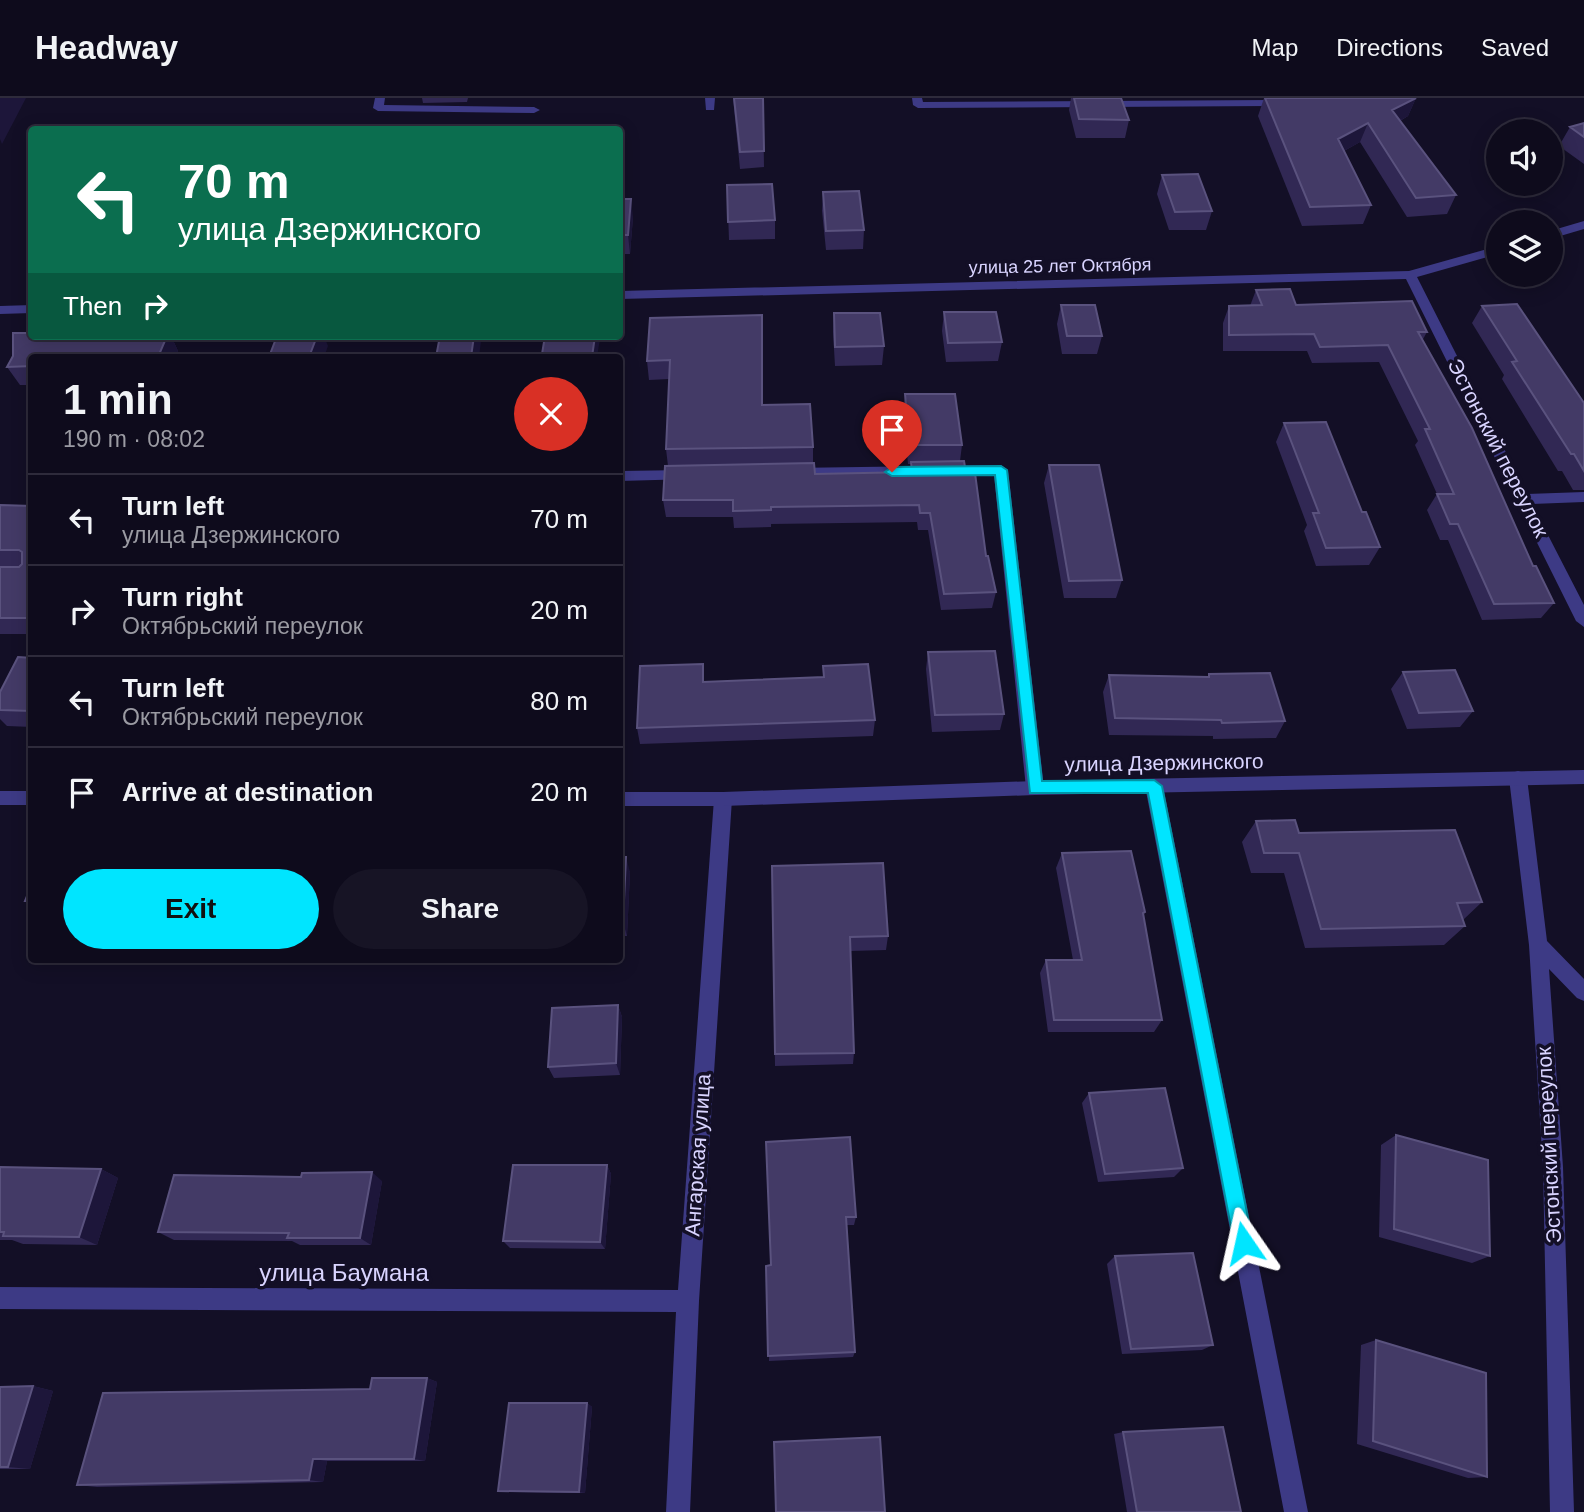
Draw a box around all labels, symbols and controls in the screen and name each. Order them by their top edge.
text: Headway [35,29,178,66]
text: Map [1252,34,1298,61]
text: Directions [1336,34,1443,61]
text: Saved [1481,34,1549,61]
map controls [1486,119,1563,287]
button: sound [1486,119,1563,196]
icon: left [63,154,154,245]
text: 70 m [178,154,290,208]
button: layers [1486,210,1563,287]
text: улица Дзержинского [178,211,481,247]
street label: улица 25 лет Октября [969,254,1151,278]
icon: right [136,287,174,325]
text: Then [63,291,122,321]
street label: Эстонский переулок [1444,355,1554,541]
text: 1 min [63,376,173,423]
button: close [514,377,588,451]
pin [862,400,922,472]
icon: arrive [873,411,911,449]
text: 190 m · 08:02 [63,426,205,452]
text: Turn left [122,491,224,521]
icon: left [63,501,101,539]
text: 70 m [530,504,588,534]
text: улица Дзержинского [122,522,340,548]
text: Turn right [122,582,243,612]
icon: right [63,592,101,630]
text: 20 m [530,595,588,625]
text: Октябрьский переулок [122,613,363,639]
text: Turn left [122,673,224,703]
icon: left [63,683,101,721]
text: 80 m [530,686,588,716]
text: Октябрьский переулок [122,704,363,730]
street label: улица Дзержинского [1064,749,1264,776]
icon: arrive [63,774,101,812]
text: Arrive at destination [122,777,373,807]
text: 20 m [530,777,588,807]
button: Exit [63,869,319,949]
button: Share [333,869,588,949]
street label: Эстонский переулок [1532,1045,1565,1244]
street label: Ангарская улица [680,1073,715,1237]
position arrow [1207,1206,1281,1280]
street label: улица Баумана [259,1259,429,1286]

